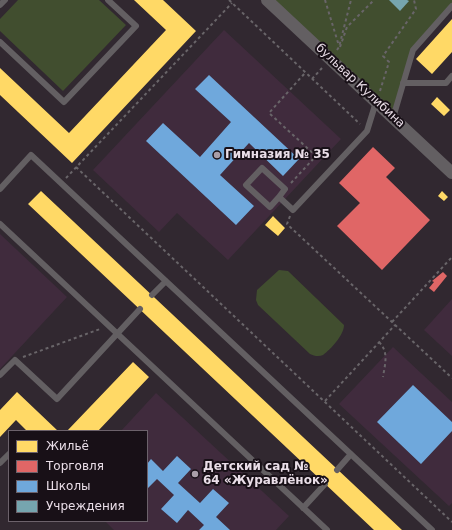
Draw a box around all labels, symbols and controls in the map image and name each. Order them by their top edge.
street label: бульвар Кулибина [312,41,408,131]
place label: Гимназия № 35 [225,148,330,162]
marker: Гимназия № 35 [212,150,222,160]
legend [8,430,148,522]
text: Жильё [46,439,89,453]
text: Торговля [46,459,104,473]
place label: Детский сад № 64 «Журавлёнок» [203,460,328,488]
marker: Детский сад № 64 «Журавлёнок» [190,469,200,479]
text: Школы [46,479,91,493]
text: Учреждения [46,499,125,513]

